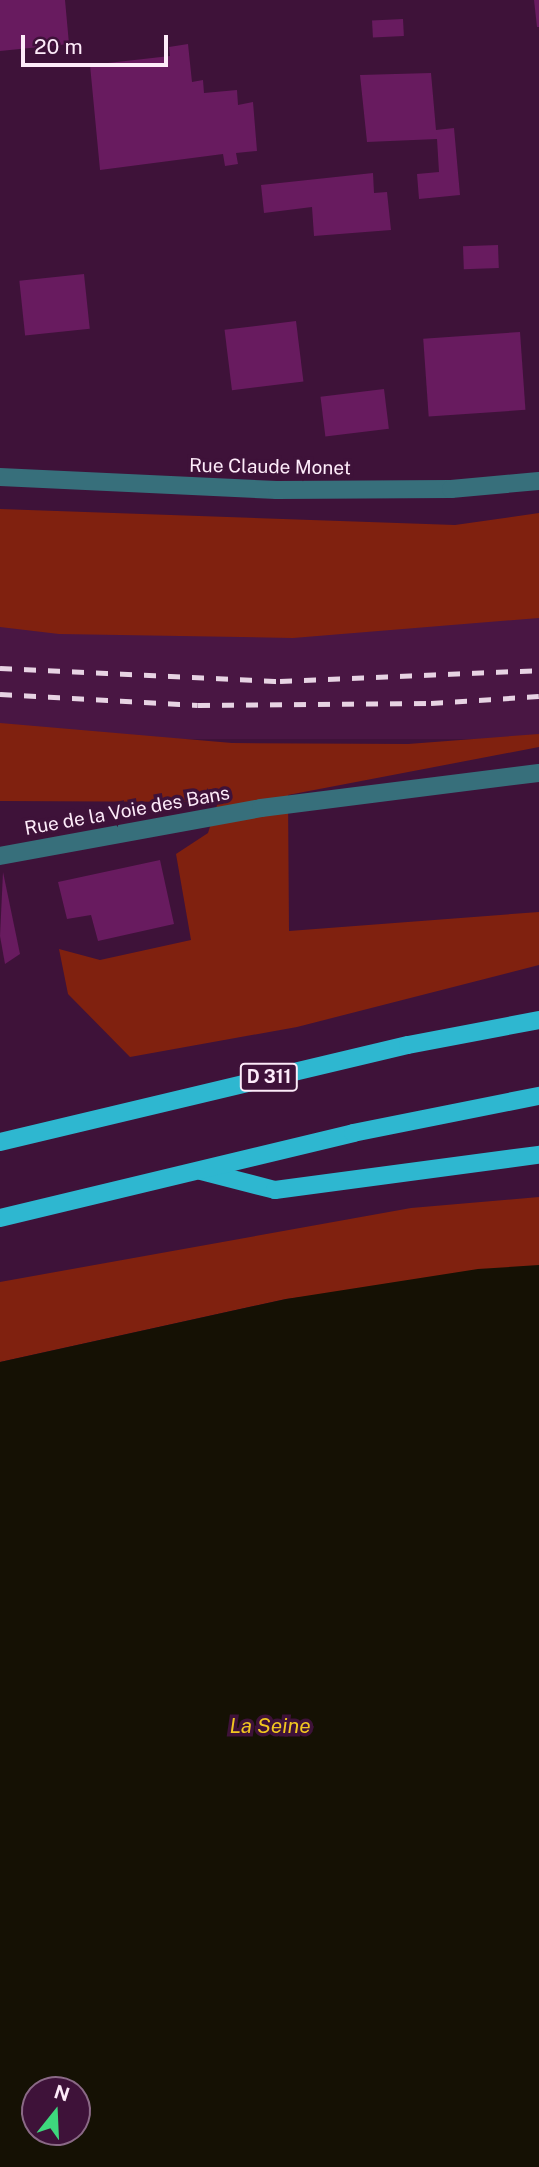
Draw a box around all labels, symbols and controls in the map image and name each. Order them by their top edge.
scale bar [24,21,172,65]
text: 20 m [34,34,83,59]
street label: Rue Claude Monet [189,454,351,480]
street label: Rue de la Voie des Bans [22,782,232,840]
road number: D 311 [239,1062,299,1092]
water label: La Seine [229,1713,311,1739]
north arrow [21,2076,91,2146]
text: N [51,2080,72,2106]

